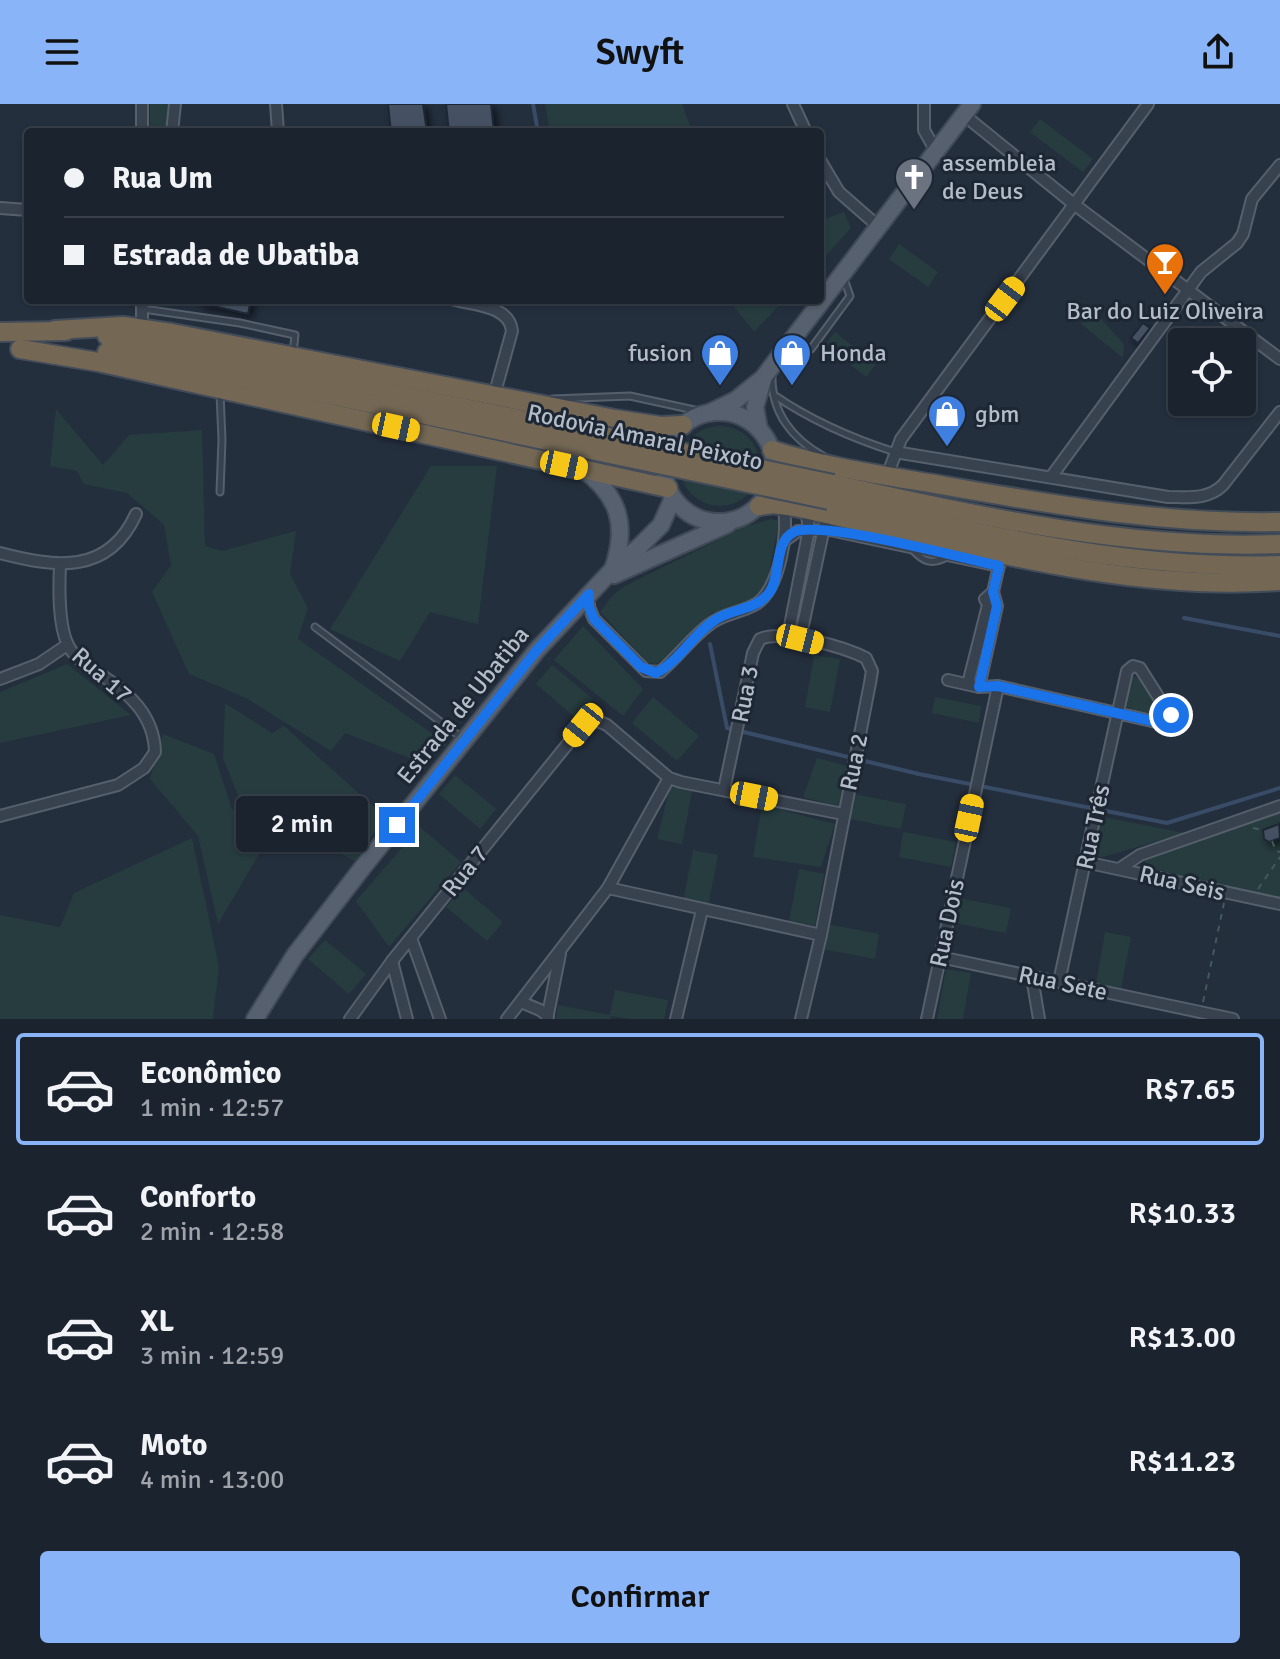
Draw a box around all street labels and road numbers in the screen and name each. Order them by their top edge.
street label: Rodovia Amaral Peixoto [524,397,766,477]
street label: Estrada de Ubatiba [390,620,536,790]
street label: Rua 17 [66,641,138,709]
street label: Rua 3 [725,663,765,725]
street label: Rua 2 [833,731,875,793]
street label: Rua Três [1069,782,1117,872]
street label: Rua 7 [435,839,495,903]
street label: Rua Seis [1136,859,1228,907]
street label: Rua Dois [923,876,971,970]
street label: Rua Sete [1016,959,1110,1007]

